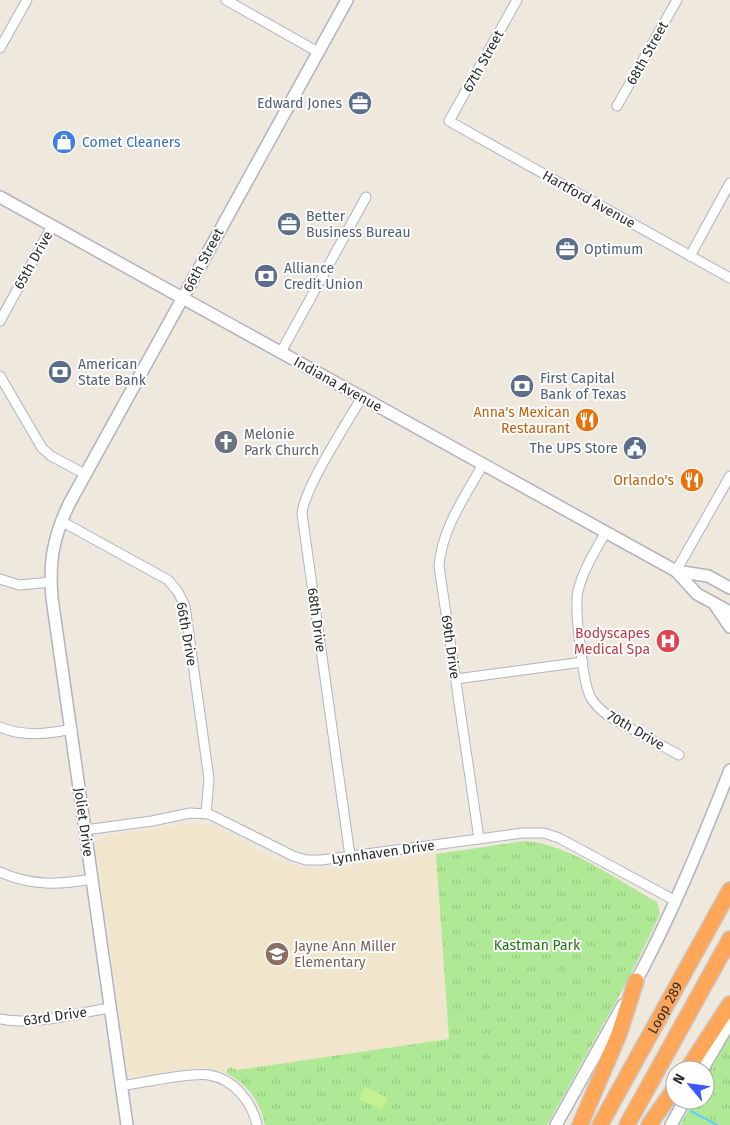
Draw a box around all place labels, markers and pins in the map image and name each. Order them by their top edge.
office icon: Edward Jones [347,90,373,116]
place label: Edward Jones [257,95,342,112]
shop icon: Comet Cleaners [51,129,77,155]
place label: Comet Cleaners [82,134,181,151]
place label: Better Business Bureau [306,208,411,241]
office icon: Better Business Bureau [276,211,302,237]
office icon: Optimum [554,236,580,262]
place label: Optimum [584,241,643,258]
place label: Alliance Credit Union [284,260,363,293]
bank icon: Alliance Credit Union [253,263,279,289]
place label: American State Bank [78,356,147,389]
bank icon: American State Bank [47,359,73,385]
place label: First Capital Bank of Texas [540,370,627,403]
bank icon: First Capital Bank of Texas [509,373,535,399]
place label: Anna's Mexican Restaurant [473,404,571,437]
restaurant icon: Anna's Mexican Restaurant [574,407,600,433]
place label: Melonie Park Church [244,426,319,459]
church icon: Melonie Park Church [213,429,239,455]
public building icon: The UPS Store [622,435,648,461]
place label: The UPS Store [529,440,618,457]
restaurant icon: Orlando's [679,467,705,493]
place label: Orlando's [613,472,674,489]
place label: Bodyscapes Medical Spa [574,625,650,658]
hospital icon: Bodyscapes Medical Spa [655,628,681,654]
place label: Jayne Ann Miller Elementary [294,938,397,971]
school or university icon: Jayne Ann Miller Elementary [264,941,290,967]

